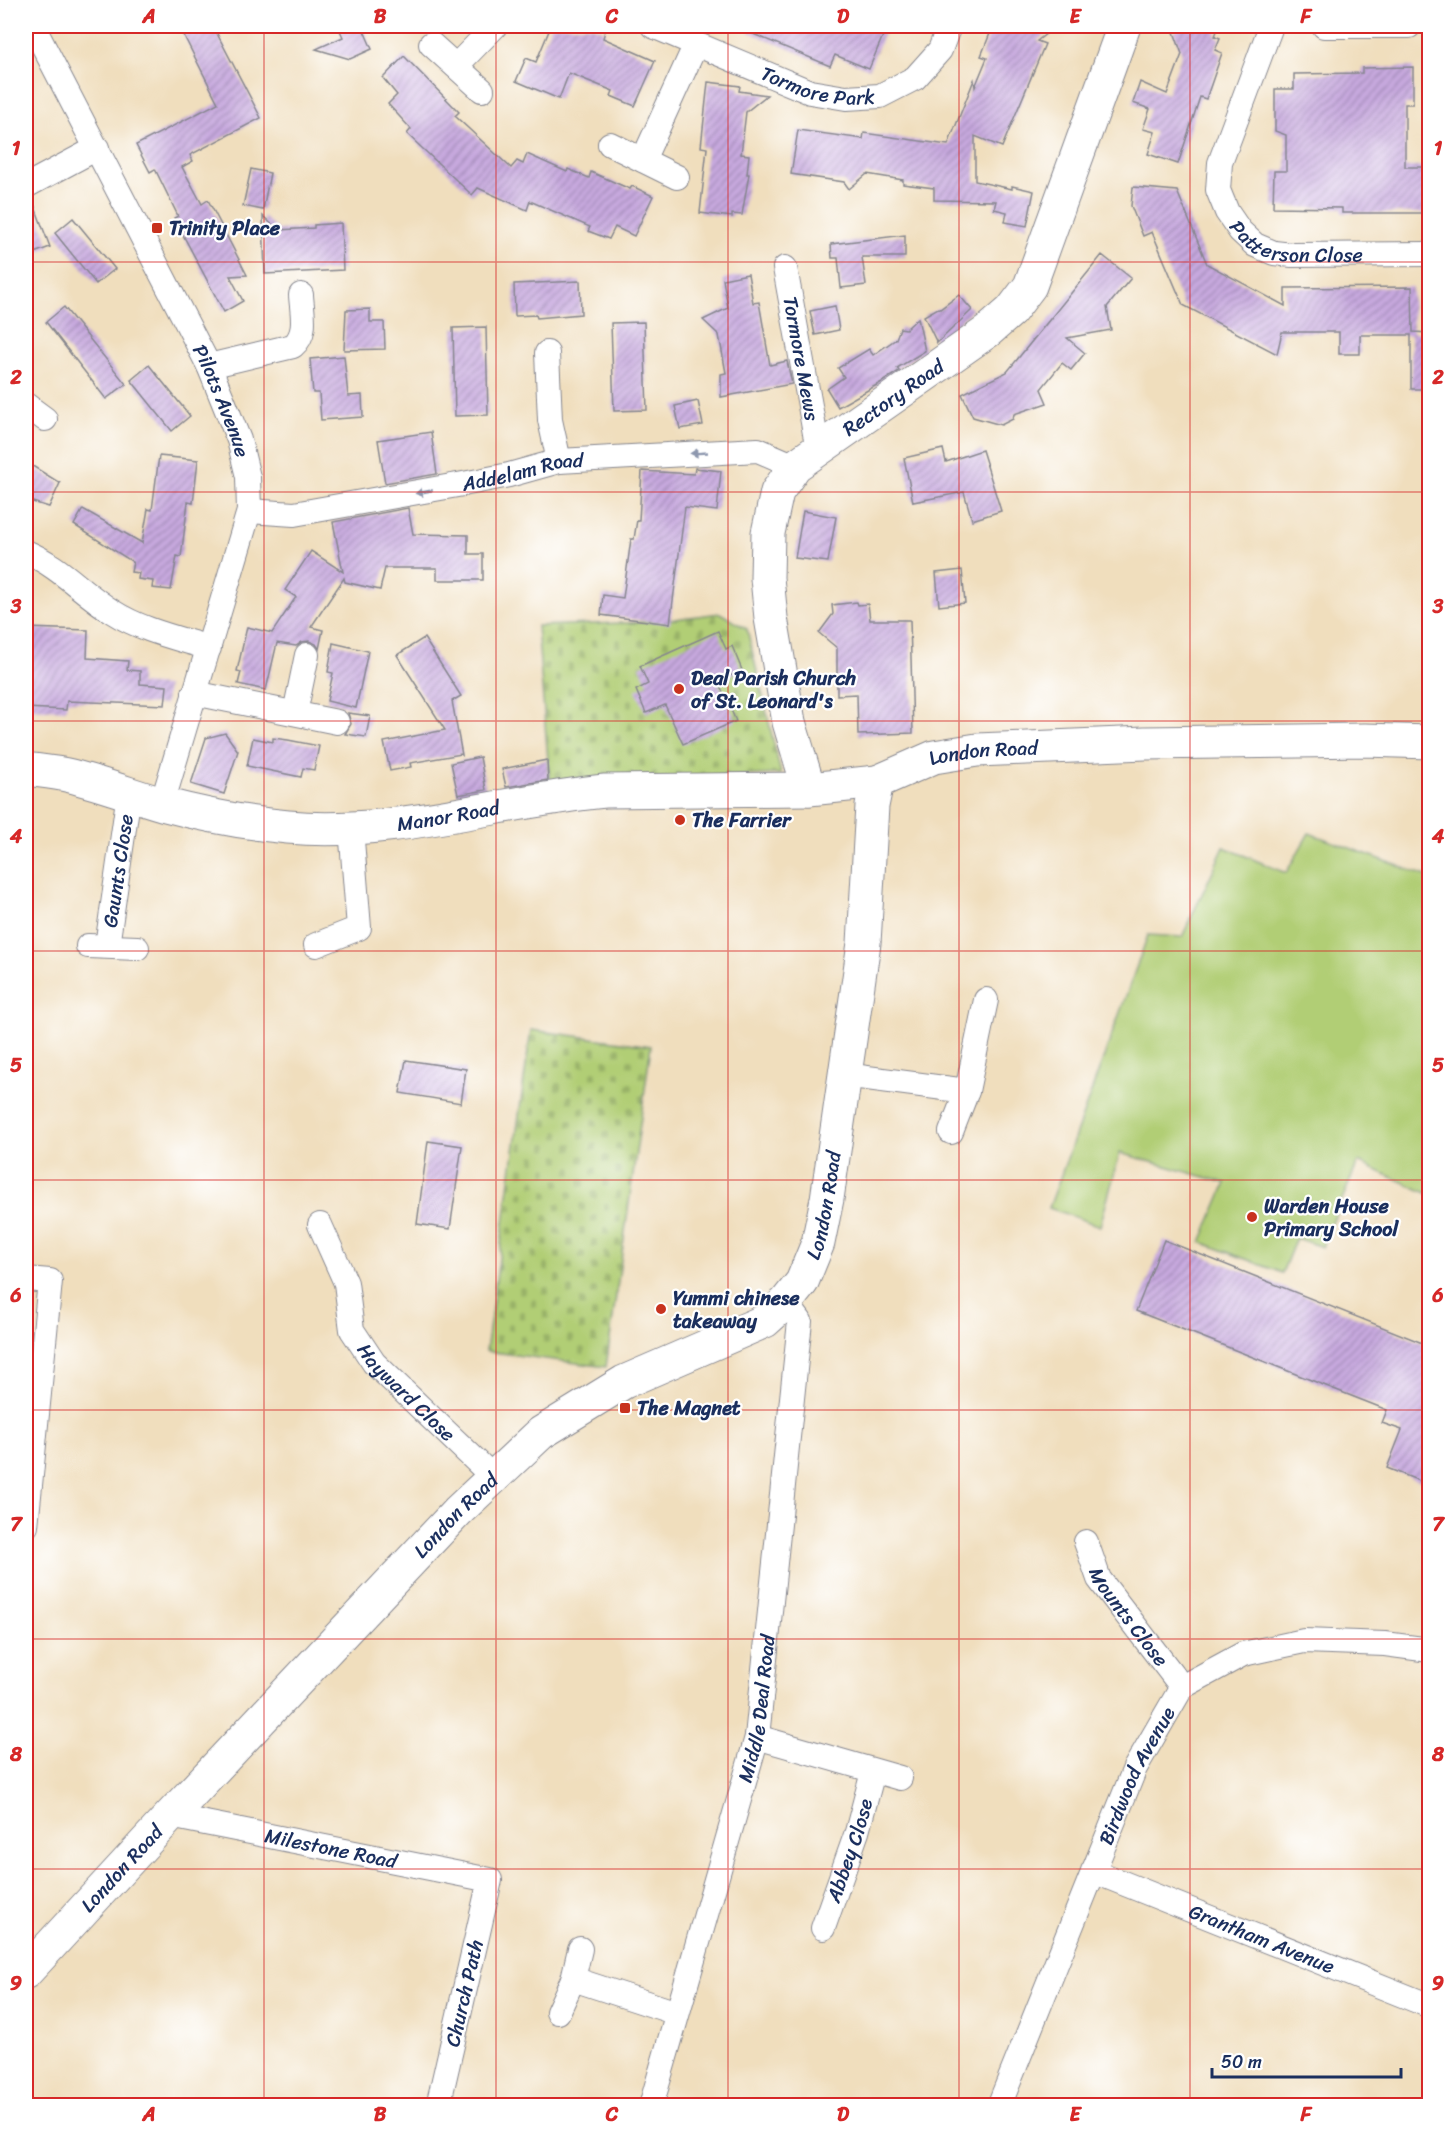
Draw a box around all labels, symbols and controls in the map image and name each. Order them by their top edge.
text: A [141,0,156,34]
text: B [374,0,387,34]
text: C [605,0,619,34]
text: D [837,0,850,34]
text: E [1069,0,1082,34]
text: F [1300,0,1313,34]
street label: Tormore Park [755,56,876,116]
text: 1 [12,131,21,166]
text: 1 [1434,131,1443,166]
place label: Trinity Place [169,211,281,246]
street label: Patterson Close [1219,213,1363,273]
marker: Trinity Place [150,221,164,235]
street label: Tormore Mews [772,294,830,424]
street label: Pilots Avenue [183,338,260,461]
street label: Rectory Road [835,349,953,446]
text: 2 [9,360,22,395]
text: 2 [1431,360,1444,395]
street label: Addelam Road [458,443,586,502]
one-way arrow [690,448,709,457]
one-way arrow [415,488,434,497]
text: 3 [10,589,22,624]
text: 3 [1432,589,1444,624]
place label: Deal Parish Church of St. Leonard's [691,661,856,719]
marker: Deal Parish Church of St. Leonard's [672,682,686,696]
street label: London Road [922,730,1040,776]
street label: Manor Road [395,790,504,842]
place label: The Farrier [692,803,792,838]
street label: Gaunts Close [93,812,144,930]
marker: The Farrier [673,813,687,827]
text: 4 [9,819,23,854]
text: 4 [1431,819,1445,854]
text: 5 [10,1048,22,1083]
text: 5 [1432,1048,1444,1083]
street label: London Road [796,1148,852,1265]
place label: Warden House Primary School [1264,1189,1399,1247]
marker: Warden House Primary School [1245,1210,1259,1224]
text: 6 [9,1278,22,1313]
text: 6 [1431,1278,1444,1313]
place label: Yummi chinese takeaway [673,1281,800,1339]
marker: Yummi chinese takeaway [654,1302,668,1316]
street label: Hayward Close [347,1336,464,1451]
place label: The Magnet [637,1391,741,1426]
marker: The Magnet [618,1401,632,1415]
street label: London Road [405,1463,508,1567]
text: 7 [10,1507,23,1542]
text: 7 [1432,1507,1445,1542]
street label: Mounts Close [1078,1563,1178,1675]
street label: Middle Deal Road [728,1631,786,1787]
street label: Birdwood Avenue [1089,1700,1185,1850]
text: 8 [9,1737,23,1772]
text: 8 [1431,1737,1445,1772]
street label: Abbey Close [816,1794,883,1908]
street label: London Road [72,1816,173,1921]
street label: Milestone Road [261,1818,401,1879]
street label: Grantham Avenue [1184,1894,1340,1984]
street label: Church Path [435,1936,494,2050]
text: 9 [10,1966,22,2001]
text: 9 [1432,1966,1444,2001]
scale bar [1212,2041,1401,2079]
text: 50 m [1221,2046,1262,2078]
text: A [141,2097,156,2131]
text: B [374,2097,387,2131]
text: C [605,2097,619,2131]
text: D [837,2097,850,2131]
text: E [1069,2097,1082,2131]
text: F [1300,2097,1313,2131]

